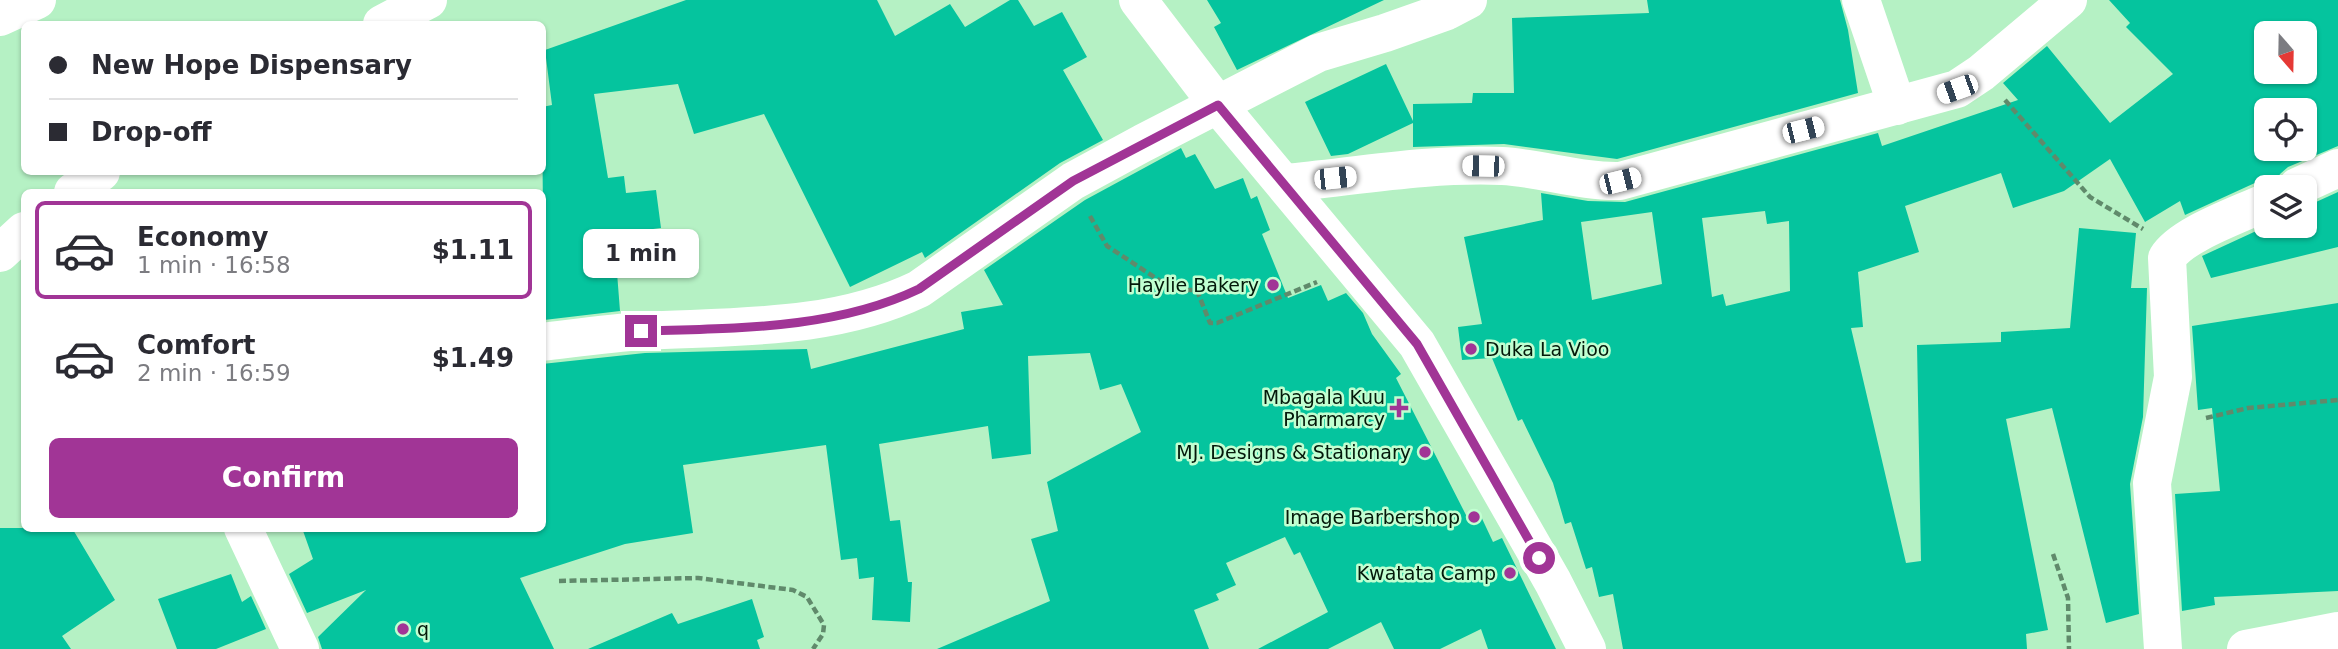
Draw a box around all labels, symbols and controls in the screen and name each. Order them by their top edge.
north arrow [2254,21,2317,84]
map controls [2254,21,2317,238]
text: New Hope Dispensary [91,50,412,80]
car [1934,72,1981,106]
button: locate [2254,98,2317,161]
car [1781,115,1826,145]
text: Drop-off [91,117,212,147]
car [1462,155,1505,177]
car [1314,165,1357,191]
car [1598,166,1643,196]
button: layers [2254,175,2317,238]
icon: car [53,219,116,282]
text: Economy [137,222,268,252]
callout: 1 min [583,230,699,278]
text: $1.11 [432,235,514,265]
text: 1 min [605,240,677,266]
text: 1 min · 16:58 [137,252,291,278]
place label: Haylie Bakery [1128,274,1259,296]
marker: Haylie Bakery [1265,277,1281,293]
route end [625,315,657,347]
icon: car [53,327,116,390]
text: Comfort [137,330,255,360]
place label: Duka La Vioo [1485,338,1609,360]
marker: Duka La Vioo [1463,341,1479,357]
text: $1.49 [432,343,514,373]
text: 2 min · 16:59 [137,360,291,386]
place label: Mbagala Kuu Pharmarcy [1263,386,1385,430]
marker: Mbagala Kuu Pharmarcy [1391,400,1407,416]
button: Confirm [49,438,518,518]
place label: MJ. Designs & Stationary [1176,441,1411,463]
marker: MJ. Designs & Stationary [1417,444,1433,460]
place label: Image Barbershop [1285,506,1460,528]
marker: Image Barbershop [1466,509,1482,525]
route start [1523,542,1555,574]
place label: Kwatata Camp [1357,562,1496,584]
marker: Kwatata Camp [1502,565,1518,581]
place label: q [417,618,429,640]
marker: q [395,621,411,637]

